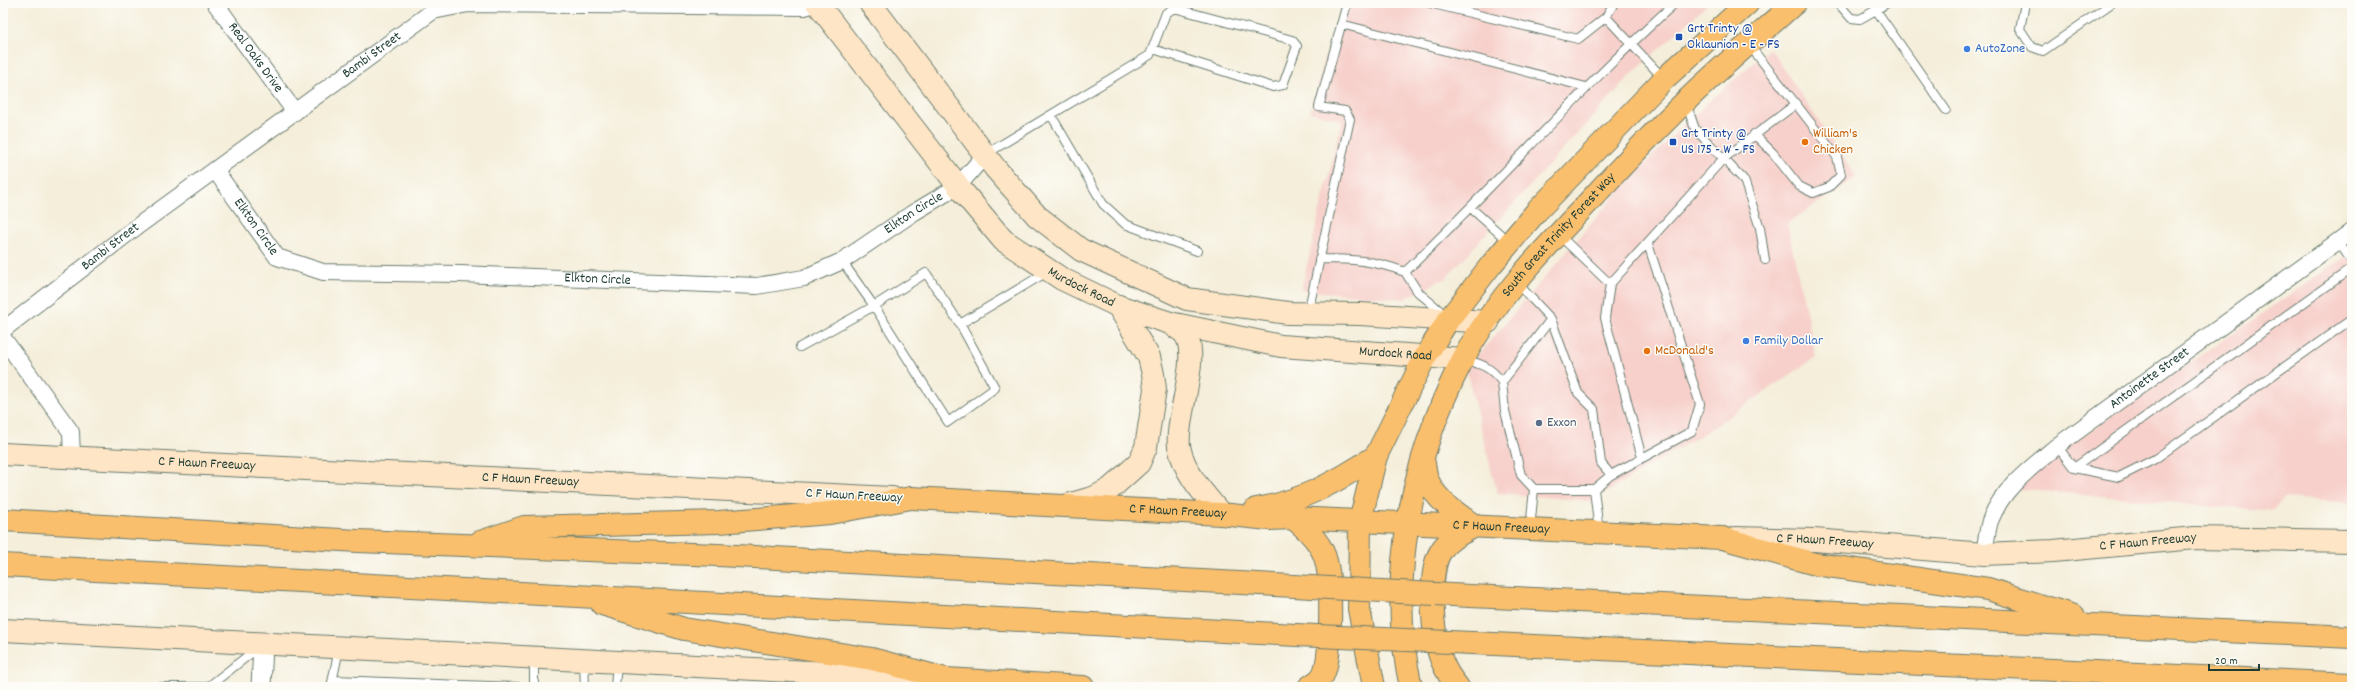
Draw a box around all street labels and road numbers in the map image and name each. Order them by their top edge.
street label: Real Oaks Drive [223,19,288,97]
street label: Bambi Street [338,27,406,84]
street label: South Great Trinity Forest Way [1497,168,1621,302]
street label: Elkton Circle [880,187,947,240]
street label: Elkton Circle [228,194,283,260]
street label: Bambi Street [77,218,144,276]
street label: Murdock Road [1043,262,1118,313]
street label: Elkton Circle [564,268,631,291]
street label: Murdock Road [1358,342,1433,367]
street label: Antoinette Street [2106,343,2194,414]
street label: C F Hawn Freeway [158,452,256,476]
street label: C F Hawn Freeway [481,468,580,493]
street label: C F Hawn Freeway [805,483,903,509]
street label: C F Hawn Freeway [1129,499,1228,525]
street label: C F Hawn Freeway [1452,515,1550,540]
street label: C F Hawn Freeway [2099,528,2198,557]
street label: C F Hawn Freeway [1776,529,1874,555]

